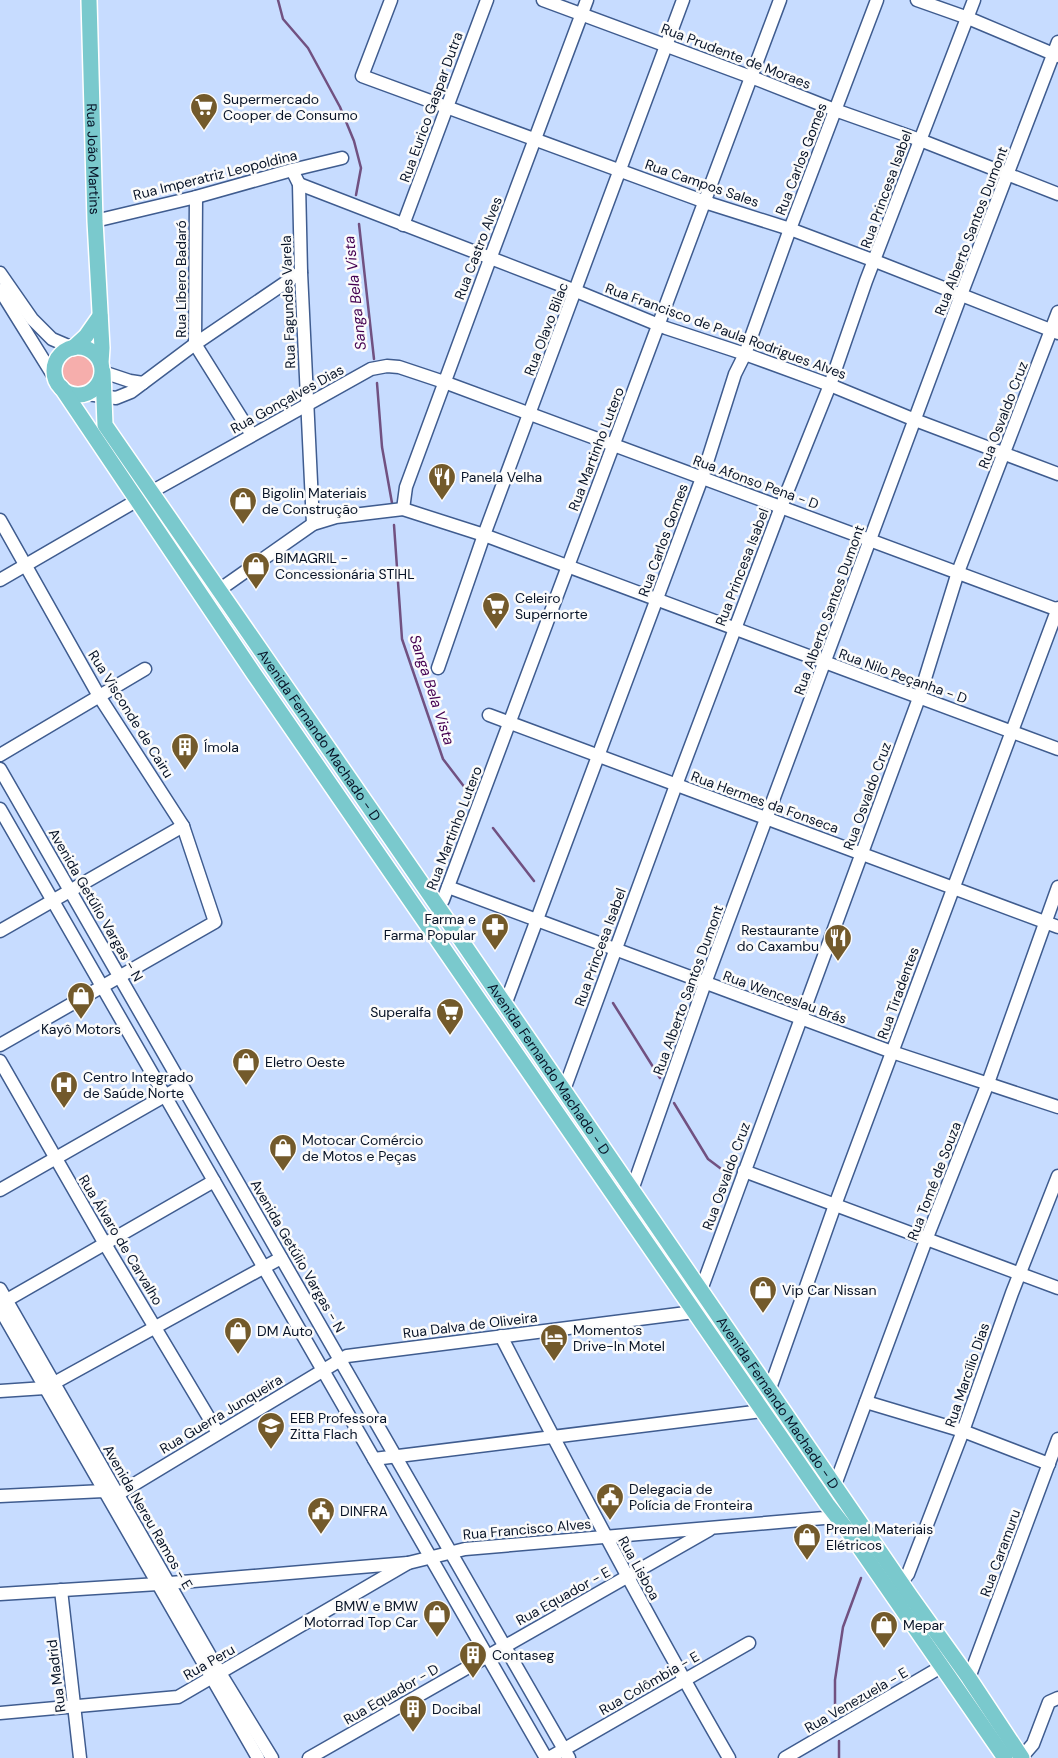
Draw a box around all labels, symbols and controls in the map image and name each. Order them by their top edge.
street label: Rua Prudente de Moraes [659,19,813,93]
street label: Rua Eurico Gaspar Dutra [395,29,467,185]
place label: Supermercado Cooper de Consumo [223,90,358,124]
supermarket icon: Supermercado Cooper de Consumo [189,92,219,131]
street label: Rua Carlos Gomes [771,100,831,218]
street label: Rua João Martins [83,103,104,215]
street label: Rua Princesa Isabel [856,127,916,251]
street label: Rua Alberto Santos Dumont [930,144,1012,318]
street label: Rua Imperatriz Leopoldina [131,146,299,204]
street label: Rua Campos Sales [643,155,761,211]
street label: Rua Castro Alves [450,194,506,302]
street label: Rua Líbero Badaró [172,220,190,338]
street label: Rua Fagundes Varela [277,235,299,369]
water label: Sanga Bela Vista [339,235,371,351]
street label: Rua Francisco de Paula Rodrigues Alves [603,279,849,383]
street label: Rua Olavo Bilac [520,280,572,378]
street label: Rua Osvaldo Cruz [974,359,1032,471]
street label: Rua Gonçalves Dias [227,360,347,438]
street label: Rua Martinho Lutero [564,385,628,513]
street label: Rua Afonso Pena - D [691,451,821,513]
restaurant icon: Panela Velha [427,462,457,501]
place label: Panela Velha [461,468,542,486]
street label: Rua Carlos Gomes [634,481,692,599]
place label: Bigolin Materiais de Construção [262,484,367,518]
shop icon: Bigolin Materiais de Construção [228,486,258,525]
street label: Rua Princesa Isabel [711,506,773,628]
street label: Rua Alberto Santos Dumont [790,523,868,697]
place label: BIMAGRIL - Concessionária STIHL [275,549,415,583]
shop icon: BIMAGRIL - Concessionária STIHL [241,551,271,590]
place label: Celeiro Supernorte [515,589,588,623]
supermarket icon: Celeiro Supernorte [481,591,511,630]
water label: Sanga Bela Vista [405,632,459,748]
street label: Rua Nilo Peçanha - D [836,644,970,708]
street label: Avenida Fernando Machado - D [254,646,385,824]
street label: Rua Visconde de Cairu [84,647,178,781]
building icon: Ímola [170,732,200,771]
place label: Ímola [204,738,239,756]
street label: Rua Osvaldo Cruz [839,740,895,852]
street label: Rua Martinho Lutero [422,764,486,892]
street label: Rua Hermes da Fonseca [689,767,841,837]
street label: Avenida Getúlio Vargas - N [45,825,147,985]
street label: Rua Princesa Isabel [570,885,630,1009]
street label: Rua Alberto Santos Dumont [649,903,727,1077]
place label: Farma e Farma Popular [384,910,476,944]
pharmacy icon: Farma e Farma Popular [480,912,510,951]
place label: Restaurante do Caxambu [737,921,819,955]
restaurant icon: Restaurante do Caxambu [823,923,853,962]
street label: Rua Tiradentes [873,944,923,1042]
street label: Rua Wenceslau Brás [721,966,849,1028]
street label: Avenida Fernando Machado - D [484,979,614,1158]
shop icon: Kayô Motors [66,981,96,1020]
supermarket icon: Superalfa [435,997,465,1036]
place label: Superalfa [370,1003,431,1021]
place label: Kayô Motors [41,1020,121,1038]
shop icon: Eletro Oeste [231,1047,261,1086]
place label: Eletro Oeste [265,1053,345,1071]
place label: Centro Integrado de Saúde Norte [83,1068,194,1102]
hospital icon: Centro Integrado de Saúde Norte [49,1070,79,1109]
street label: Rua Tomé de Souza [903,1119,965,1243]
street label: Rua Osvaldo Cruz [698,1120,754,1232]
place label: Motocar Comércio de Motos e Peças [302,1131,423,1165]
shop icon: Motocar Comércio de Motos e Peças [268,1133,298,1172]
street label: Rua Álvaro de Carvalho [75,1171,167,1309]
street label: Avenida Getúlio Vargas - N [247,1176,349,1336]
shop icon: Vip Car Nissan [748,1275,778,1314]
place label: Vip Car Nissan [782,1281,877,1299]
street label: Rua Dalva de Oliveira [402,1308,538,1342]
street label: Avenida Fernando Machado - D [713,1313,843,1492]
shop icon: DM Auto [223,1316,253,1355]
street label: Rua Marcílio Dias [941,1320,993,1430]
place label: Momentos Drive-In Motel [573,1321,665,1355]
place label: DM Auto [257,1322,313,1340]
hotel icon: Momentos Drive-In Motel [539,1323,569,1362]
street label: Rua Guerra Junqueira [156,1370,286,1458]
place label: EEB Professora Zitta Flach [290,1409,387,1443]
school or university icon: EEB Professora Zitta Flach [256,1411,286,1450]
street label: Avenida Nereu Ramos - E [99,1442,197,1592]
place label: Delegacia de Polícia de Fronteira [629,1480,753,1514]
public building icon: Delegacia de Polícia de Fronteira [595,1482,625,1521]
public building icon: DINFRA [306,1496,336,1535]
place label: DINFRA [340,1502,388,1520]
street label: Rua Caramuru [976,1507,1024,1599]
street label: Rua Francisco Alves [462,1514,592,1544]
place label: Premel Materiais Elétricos [826,1520,933,1554]
shop icon: Premel Materiais Elétricos [792,1522,822,1561]
street label: Rua Lisboa [614,1533,664,1603]
street label: Rua Equador - E [513,1563,613,1629]
place label: BMW e BMW Motorrad Top Car [304,1597,418,1631]
shop icon: BMW e BMW Motorrad Top Car [422,1599,452,1638]
shop icon: Mepar [869,1610,899,1649]
place label: Mepar [903,1616,944,1634]
street label: Rua Madrid [43,1639,69,1713]
street label: Rua Peru [180,1640,238,1684]
building icon: Contaseg [458,1640,488,1679]
place label: Contaseg [492,1646,554,1664]
street label: Rua Colômbia - E [596,1647,702,1719]
street label: Rua Equador - D [340,1659,442,1729]
street label: Rua Venezuela - E [801,1663,911,1737]
building icon: Docibal [398,1694,428,1733]
place label: Docibal [432,1700,481,1718]

